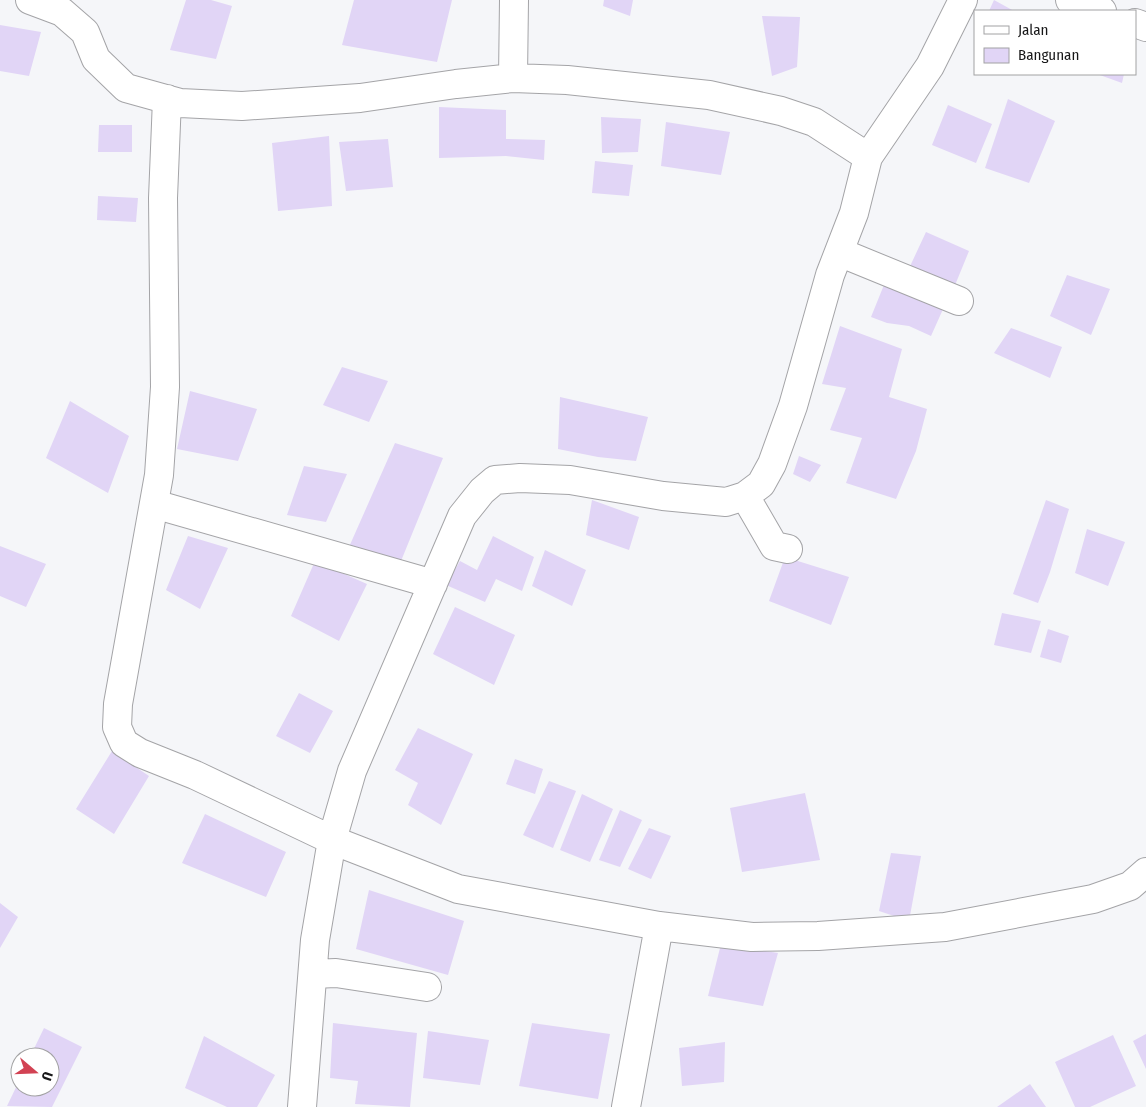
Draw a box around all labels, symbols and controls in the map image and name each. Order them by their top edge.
legend [974,10,1136,75]
text: Jalan [1018,21,1048,39]
text: Bangunan [1018,46,1079,64]
north arrow [10,1047,60,1097]
text: U [37,1069,56,1083]

